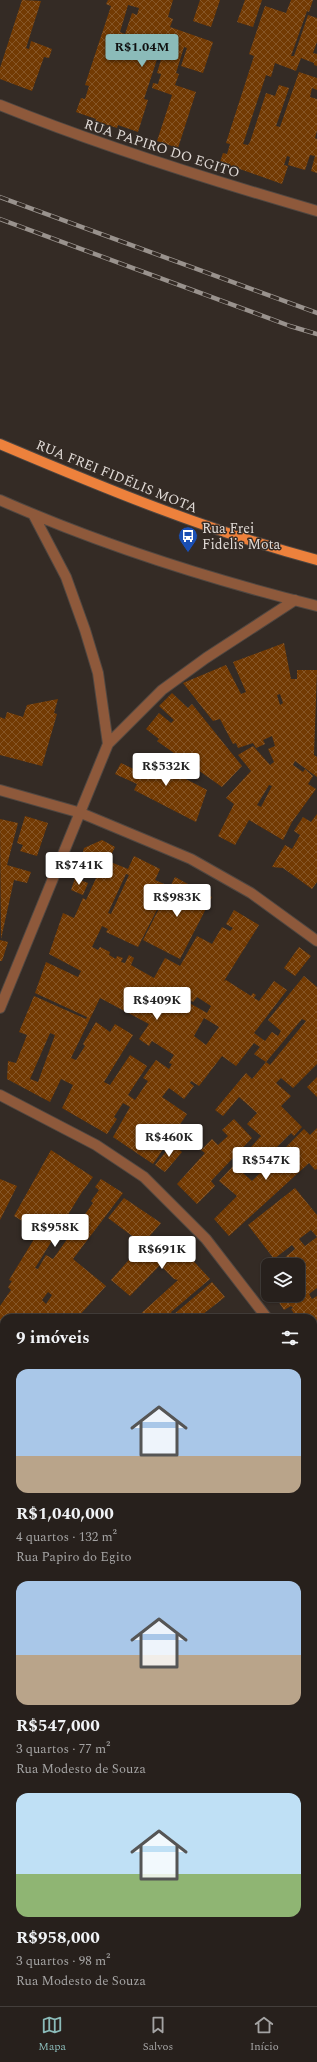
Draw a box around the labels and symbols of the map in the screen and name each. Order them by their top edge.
pin: R$1.04M [105,34,179,68]
street label: RUA PAPIRO DO EGITO [81,113,242,184]
street label: RUA FREI FIDÉLIS MOTA [33,434,201,519]
place label: Rua Frei Fidelis Mota [202,518,280,555]
bus stop icon: Rua Frei Fidelis Mota [177,525,199,553]
pin: R$532K [133,753,199,787]
pin: R$741K [46,852,112,886]
pin: R$983K [144,884,210,918]
pin: R$409K [124,987,190,1021]
pin: R$460K [136,1124,202,1158]
pin: R$547K [233,1147,299,1181]
pin: R$958K [22,1214,88,1248]
pin: R$691K [129,1236,195,1270]

